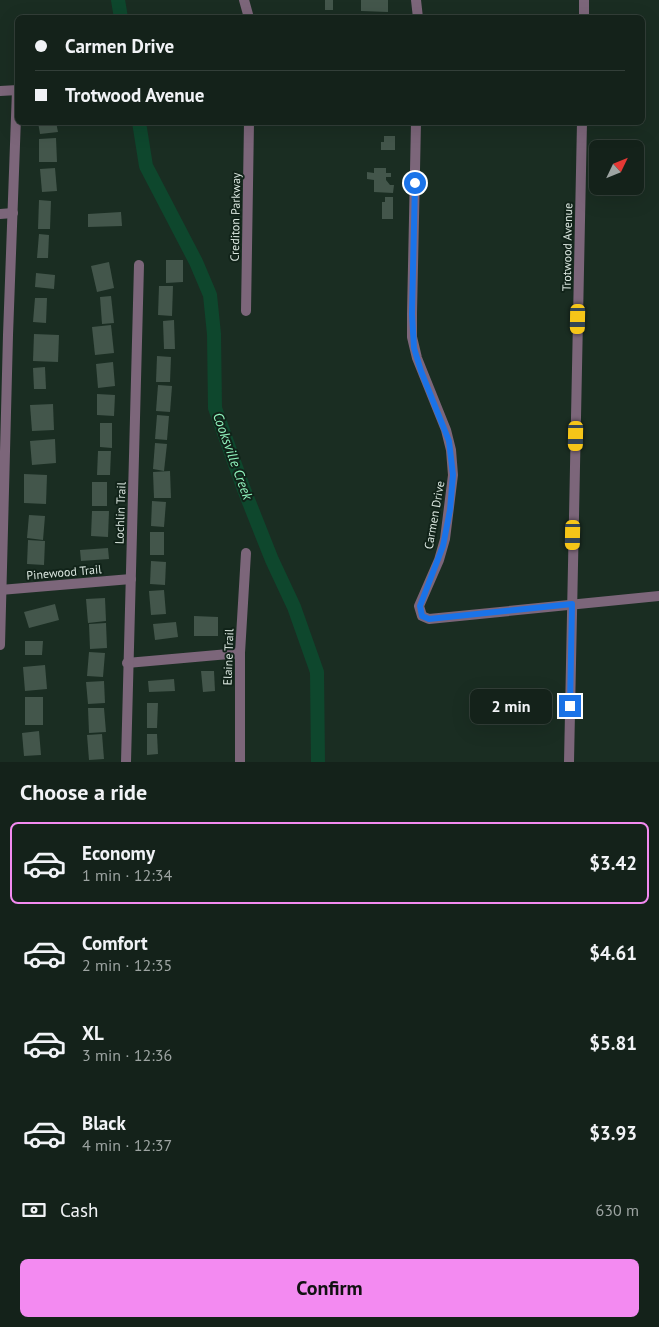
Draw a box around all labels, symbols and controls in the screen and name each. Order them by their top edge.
text: Carmen Drive [65,34,174,58]
text: Trotwood Avenue [65,83,204,107]
north arrow [589,140,644,195]
map controls [589,140,644,195]
street label: Crediton Parkway [227,172,243,262]
route start [404,172,426,194]
street label: Trotwood Avenue [559,203,575,291]
car [570,304,585,334]
water label: Cooksville Creek [209,410,257,503]
car [568,421,583,451]
street label: Carmen Drive [421,480,447,550]
street label: Lochlin Trail [111,481,129,544]
car [565,520,580,550]
street label: Pinewood Trail [26,561,103,583]
street label: Elaine Trail [220,628,237,686]
callout: 2 min [470,688,552,724]
route end [559,695,581,717]
text: 2 min [491,696,531,716]
text: Choose a ride [20,778,147,806]
icon: car [22,841,67,886]
text: Economy [82,841,155,865]
text: $3.42 [589,851,637,875]
text: 1 min · 12:34 [82,865,172,885]
icon: car [22,931,67,976]
text: Comfort [82,931,148,955]
text: $4.61 [589,941,637,965]
text: 2 min · 12:35 [82,955,172,975]
icon: car [22,1021,67,1066]
text: XL [82,1021,104,1045]
text: $5.81 [589,1031,637,1055]
text: 3 min · 12:36 [82,1045,172,1065]
icon: car [22,1111,67,1156]
text: Black [82,1111,126,1135]
text: $3.93 [589,1121,637,1145]
text: 4 min · 12:37 [82,1135,172,1155]
icon: cash [20,1196,48,1224]
text: Cash [60,1198,98,1222]
text: 630 m [596,1200,639,1220]
button: Confirm [20,1259,639,1317]

